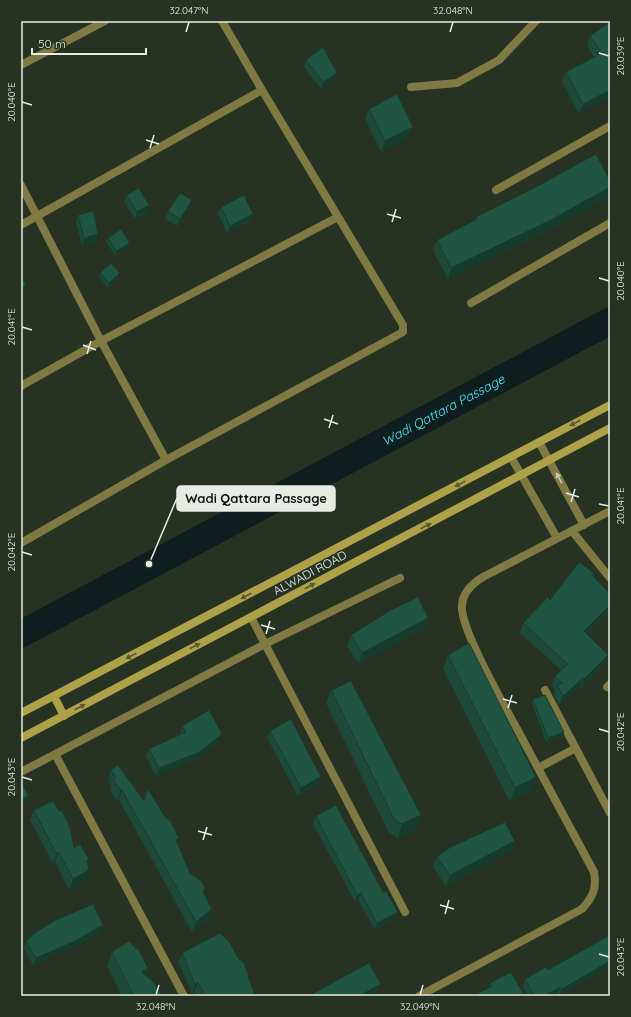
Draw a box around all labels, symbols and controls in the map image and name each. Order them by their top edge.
text: 32.047°N [169,4,209,17]
text: 32.048°N [433,4,473,17]
scale bar [32,30,146,56]
text: 50 m [38,36,66,51]
text: 20.039°E [614,36,627,76]
text: 20.040°E [5,82,18,122]
text: 20.040°E [614,261,627,301]
text: 20.041°E [5,308,18,346]
water label: Wadi Qattara Passage [379,370,508,449]
one-way arrow [570,420,581,426]
one-way arrow [555,472,562,484]
one-way arrow [455,480,466,487]
callout: Wadi Qattara Passage [177,486,335,511]
text: 20.041°E [614,487,627,525]
text: Wadi Qattara Passage [185,490,327,506]
one-way arrow [420,522,431,529]
text: 20.042°E [5,532,18,572]
street label: ALWADI ROAD [270,547,349,598]
one-way arrow [305,583,316,589]
one-way arrow [240,592,252,599]
one-way arrow [189,643,201,649]
one-way arrow [125,652,136,659]
one-way arrow [74,704,86,710]
text: 20.042°E [614,712,627,752]
text: 20.043°E [5,757,18,796]
text: 20.043°E [614,937,627,976]
text: 32.048°N [136,1000,176,1013]
text: 32.049°N [400,1000,440,1013]

